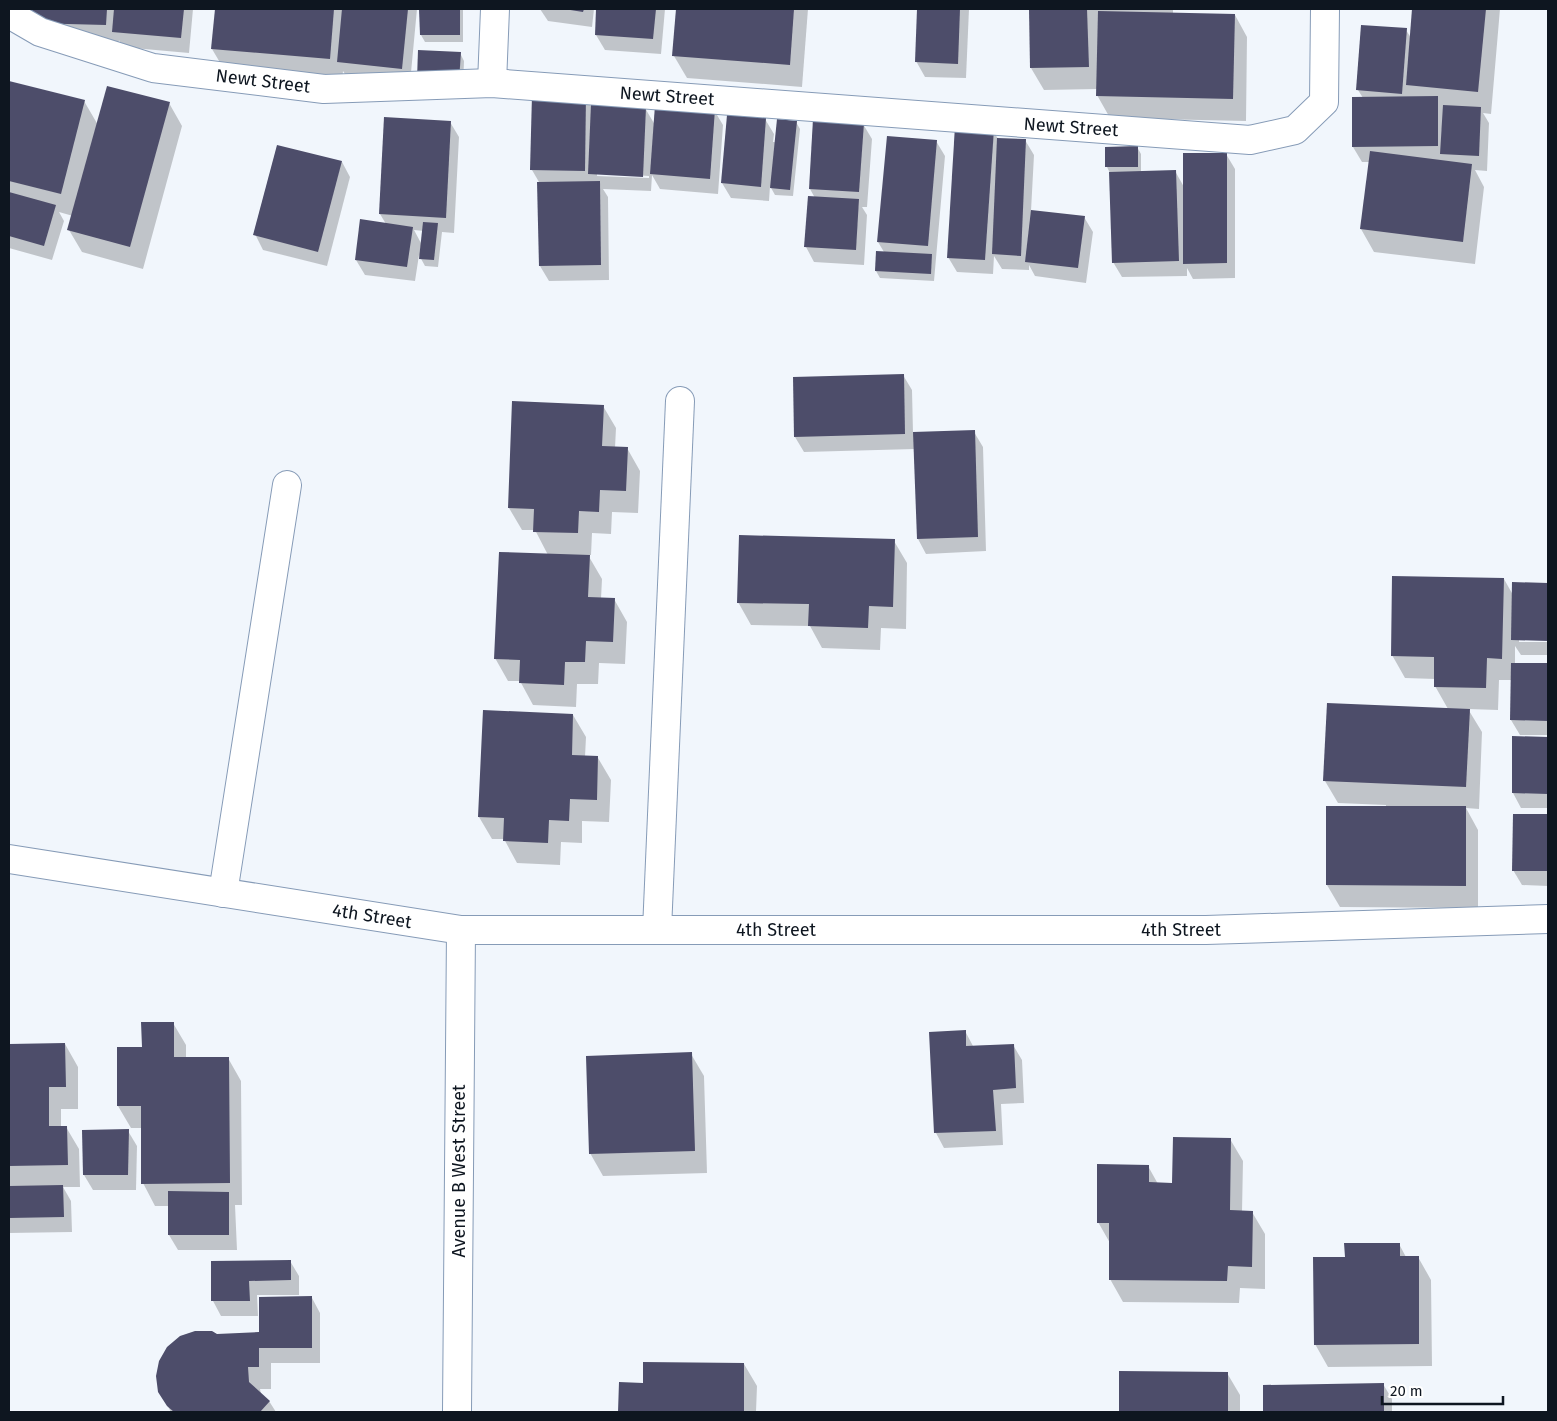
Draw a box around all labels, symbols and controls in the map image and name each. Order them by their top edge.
street label: Newt Street [214,64,312,98]
street label: Newt Street [619,82,716,110]
street label: Newt Street [1023,113,1120,141]
street label: 4th Street [331,899,414,933]
street label: 4th Street [736,919,817,941]
street label: 4th Street [1141,919,1222,941]
street label: Avenue B West Street [448,1084,470,1258]
scale bar [1382,1374,1503,1406]
text: 20 m [1390,1382,1423,1400]

